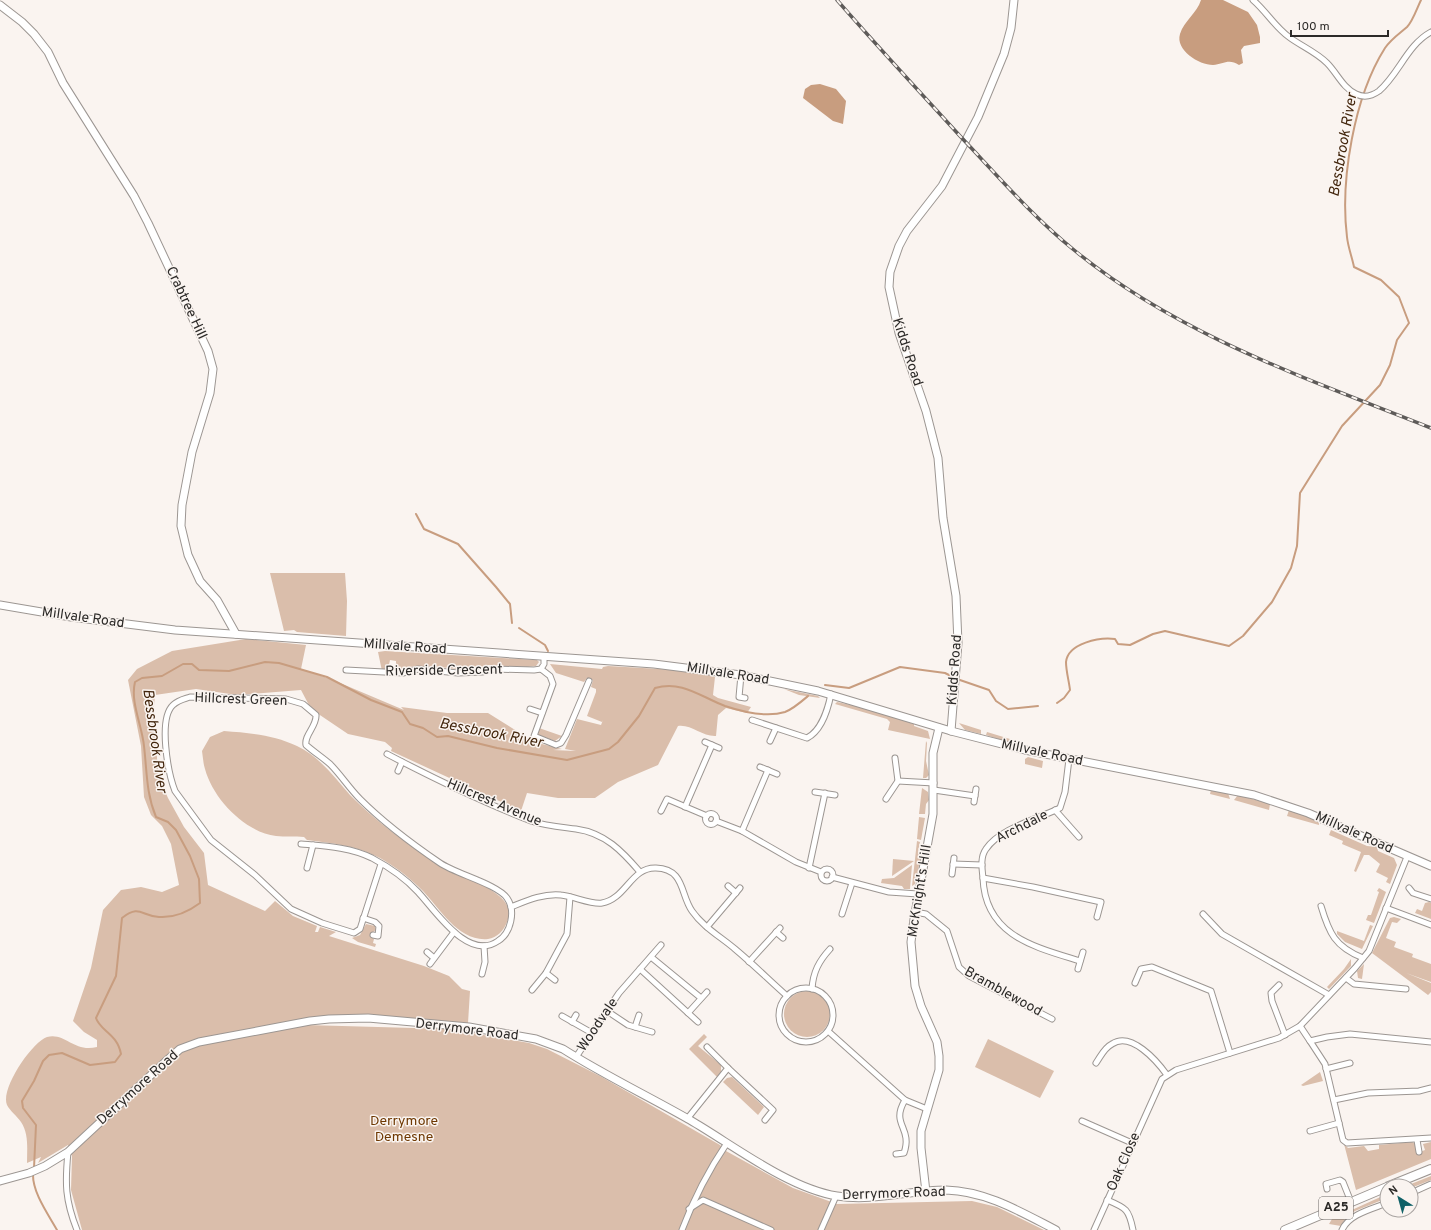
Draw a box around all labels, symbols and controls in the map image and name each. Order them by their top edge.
scale bar [1291,12,1388,38]
text: 100 m [1297,19,1330,35]
water label: Bessbrook River [1326,90,1363,198]
street label: Crabtree Hill [162,264,210,342]
street label: Kidds Road [888,316,926,388]
street label: Millvale Road [41,604,125,632]
street label: Kidds Road [944,634,966,706]
street label: Millvale Road [363,636,447,658]
street label: Millvale Road [686,659,770,689]
street label: Riverside Crescent [385,661,503,681]
water label: Bessbrook River [137,688,171,796]
street label: Hillcrest Green [194,690,288,710]
water label: Bessbrook River [438,715,546,754]
street label: Millvale Road [999,736,1085,770]
street label: Hillcrest Avenue [444,775,544,831]
street label: Archdale [993,807,1051,847]
street label: Millvale Road [1312,808,1396,858]
street label: McKnight's Hill [904,844,936,938]
street label: Bramblewood [961,964,1045,1020]
street label: Woodvale [574,995,622,1055]
street label: Derrymore Road [414,1015,520,1045]
street label: Derrymore Road [94,1047,182,1129]
park label: Derrymore Demesne [370,1113,438,1146]
street label: Oak Close [1104,1130,1144,1194]
north arrow [1379,1178,1419,1218]
text: N [1386,1183,1401,1199]
street label: Derrymore Road [842,1184,946,1204]
road number: A25 [1319,1197,1353,1219]

